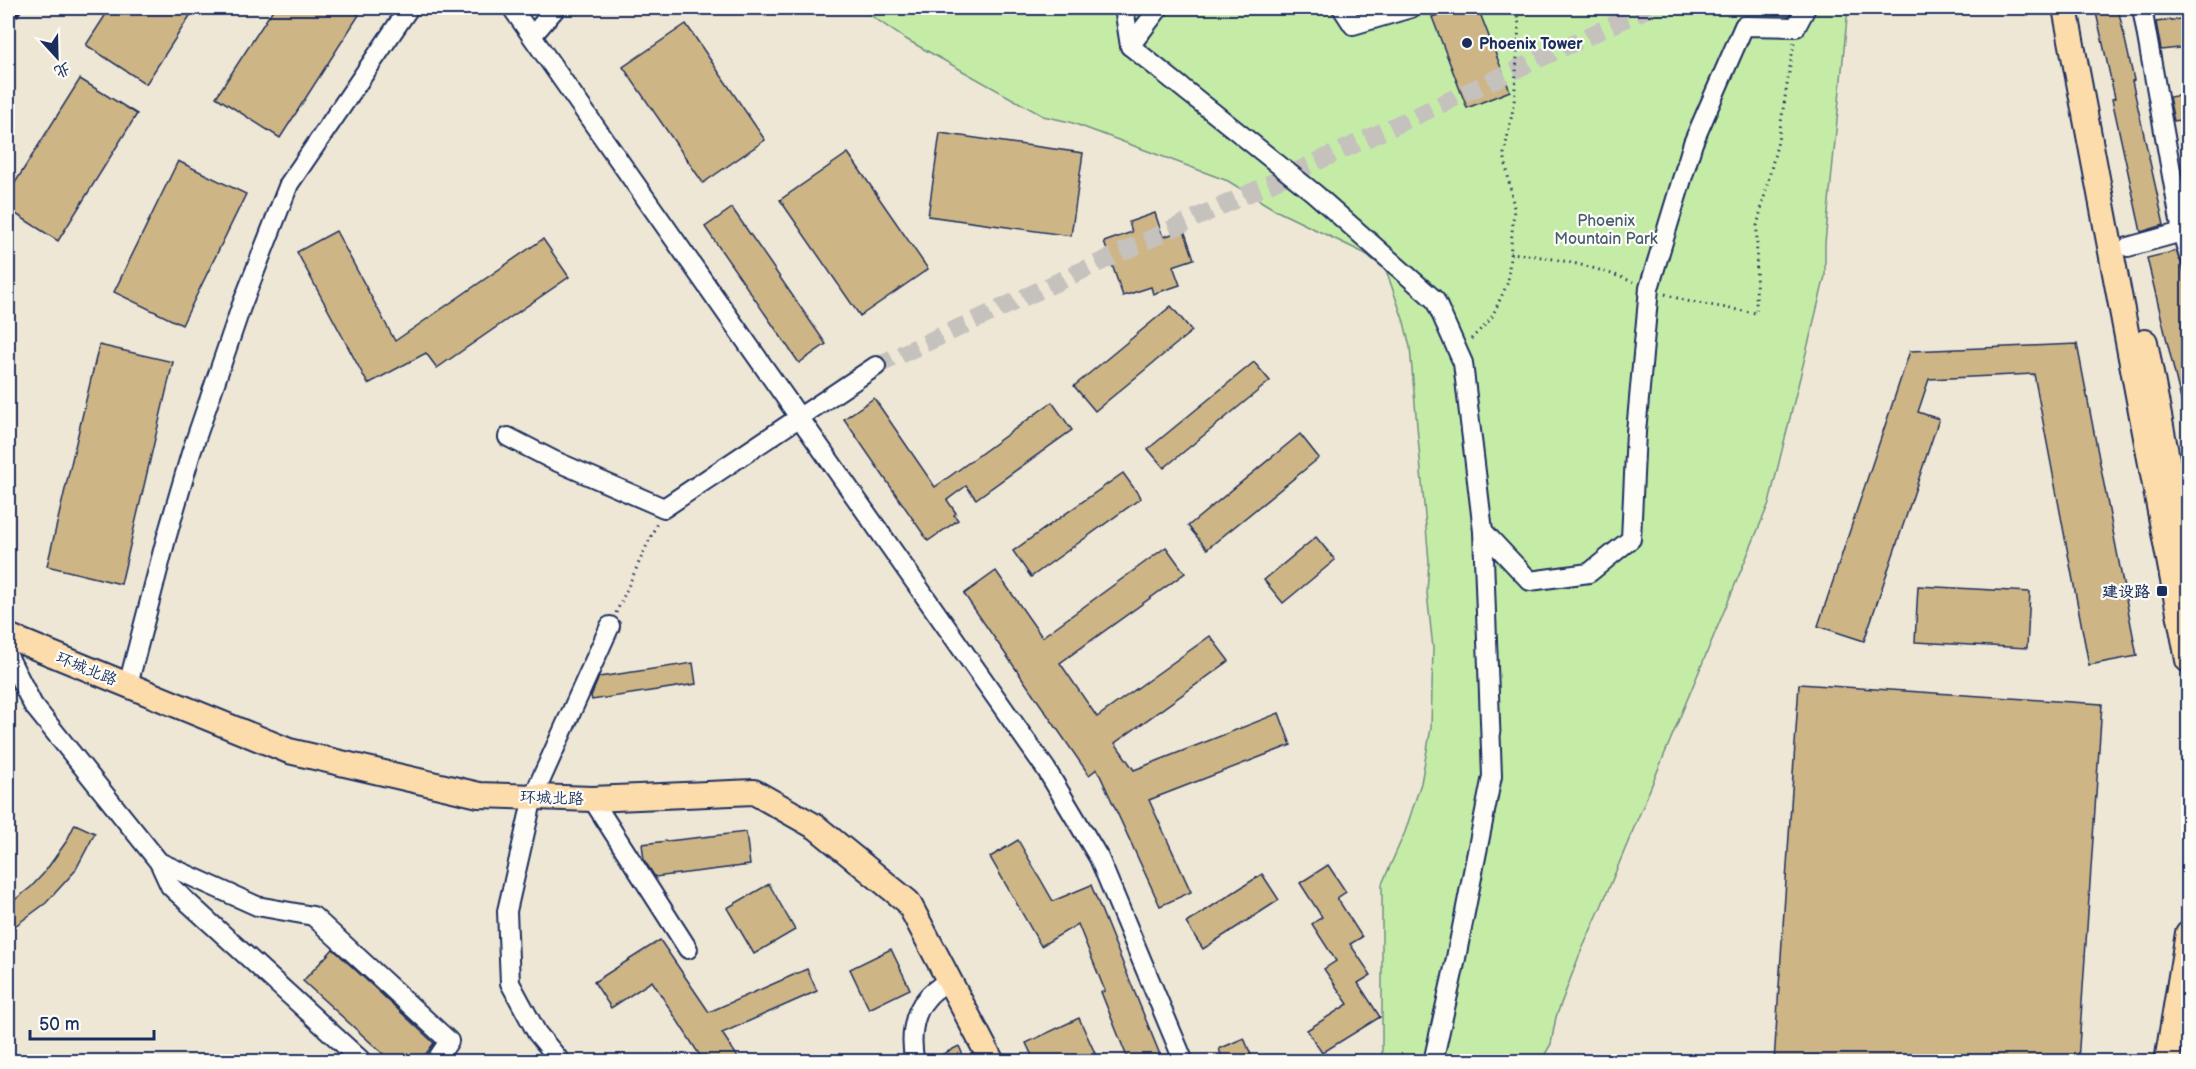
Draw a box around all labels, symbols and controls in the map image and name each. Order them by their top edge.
north arrow [27,27,87,87]
place label: Phoenix Tower [1479,35,1583,54]
marker: Phoenix Tower [1460,36,1474,50]
text: 北 [51,58,73,81]
park label: Phoenix Mountain Park [1554,212,1658,249]
place label: 建设路 [2102,583,2150,602]
marker: 建设路 [2155,584,2169,598]
street label: 环城北路 [53,649,120,690]
street label: 环城北路 [520,788,584,809]
scale bar [30,1003,154,1041]
text: 50 m [39,1014,80,1035]

